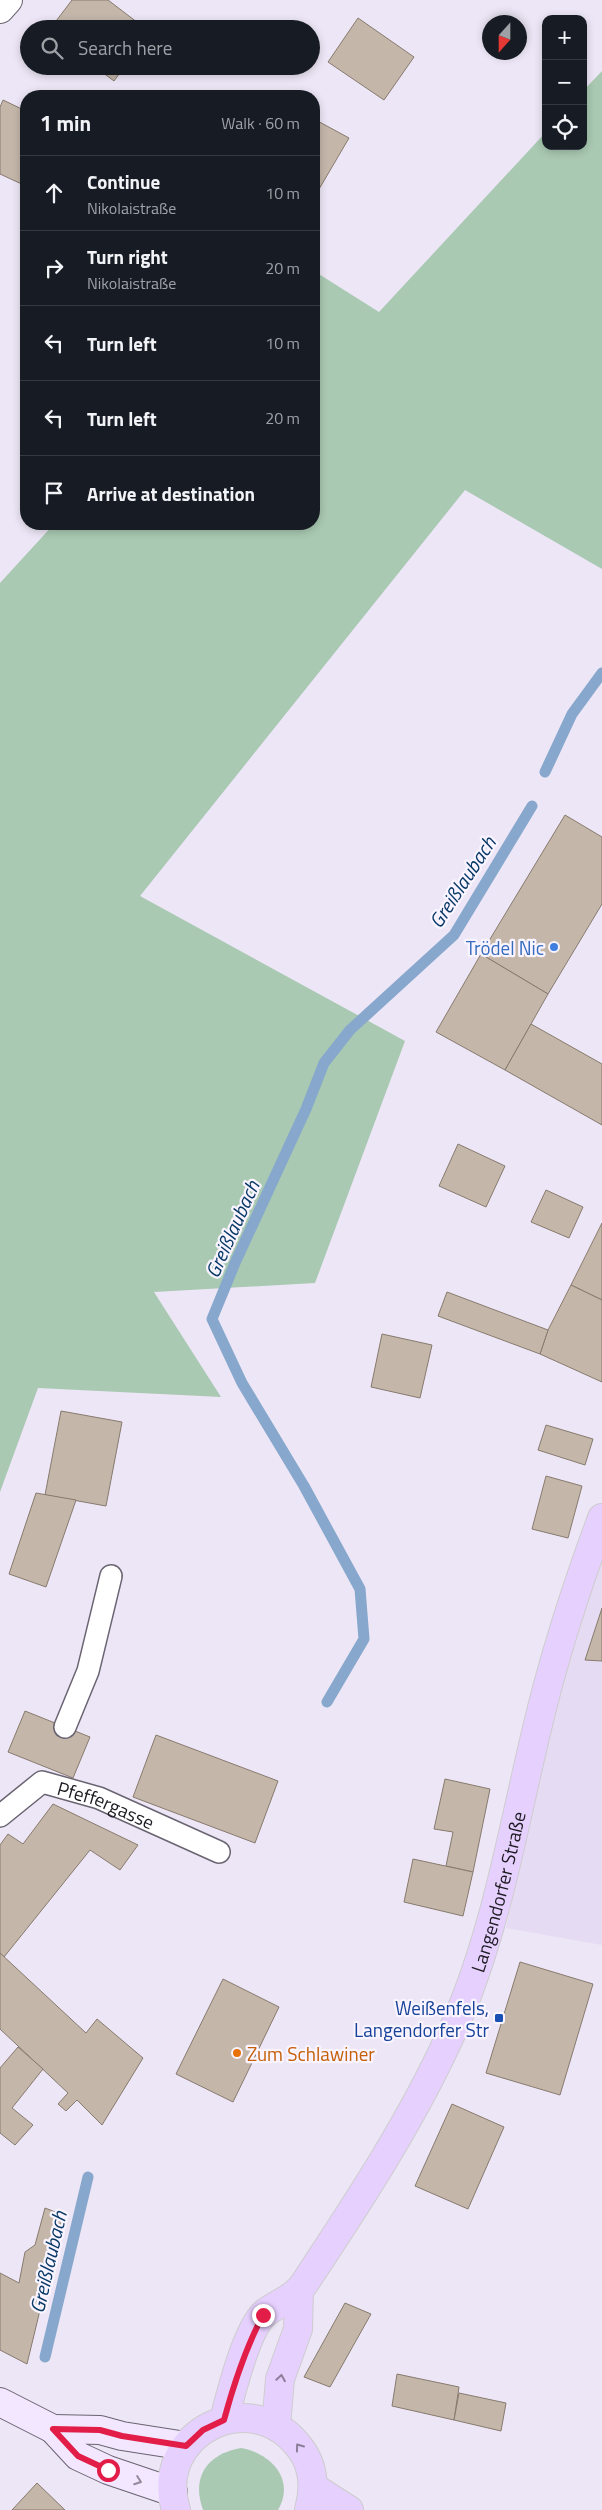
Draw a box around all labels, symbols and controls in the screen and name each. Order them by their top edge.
north arrow [482,15,527,60]
map controls [542,15,587,150]
button: + [542,15,587,60]
search box [20,20,320,75]
text: Search here [78,33,172,62]
icon: search [38,34,66,62]
button: − [542,60,587,105]
button: locate [542,105,587,150]
text: 1 min [40,107,91,139]
text: Walk · 60 m [221,111,300,135]
text: Continue [87,167,160,196]
icon: ahead [40,179,68,207]
text: 10 m [265,181,300,205]
text: Nikolaistraße [87,196,176,220]
text: Turn right [87,242,168,271]
icon: right [40,254,68,282]
text: 20 m [265,256,300,280]
text: Nikolaistraße [87,271,176,295]
icon: left [40,329,68,357]
text: Turn left [87,329,157,358]
text: 10 m [265,331,300,355]
icon: left [40,404,68,432]
text: Turn left [87,404,157,433]
text: 20 m [265,406,300,430]
icon: arrive [40,479,68,507]
text: Arrive at destination [87,479,255,508]
water label: Greißlaubach [421,829,504,934]
place label: Trödel Nic [466,933,544,962]
marker: Trödel Nic [548,941,560,953]
water label: Greißlaubach [197,1174,268,1283]
street label: Pfeffergasse [54,1773,159,1836]
street label: Langendorfer Straße [462,1809,532,1976]
place label: Weißenfels, Langendorfer Str [354,1993,489,2044]
marker: Weißenfels, Langendorfer Str [493,2012,505,2024]
place label: Zum Schlawiner [247,2039,375,2068]
marker: Zum Schlawiner [231,2047,243,2059]
water label: Greißlaubach [21,2207,75,2316]
route end [252,2304,275,2327]
one-way arrow [276,2373,286,2382]
one-way arrow [296,2444,305,2453]
route start [97,2459,120,2482]
one-way arrow [133,2475,142,2485]

